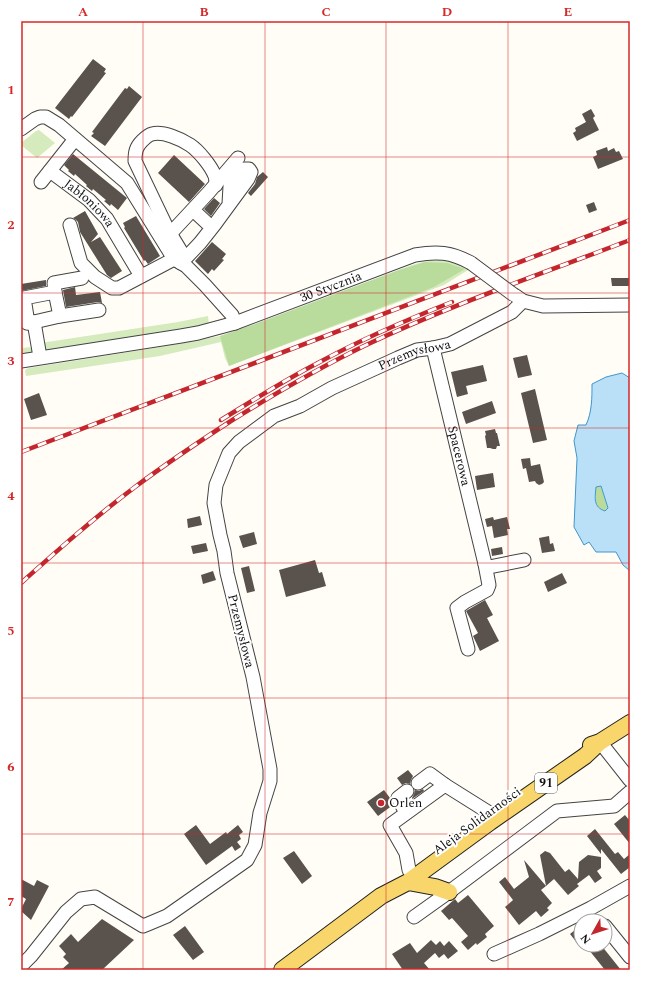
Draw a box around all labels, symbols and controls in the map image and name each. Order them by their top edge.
text: A [78,2,88,22]
text: B [199,2,209,22]
text: C [321,2,331,22]
text: D [442,2,452,22]
text: E [564,2,573,22]
text: 1 [7,80,15,100]
street label: Jabłoniowa [59,174,120,232]
text: 2 [7,215,15,235]
street label: 30 Stycznia [297,266,365,308]
street label: Przemysłowa [375,334,453,376]
text: 3 [7,351,15,371]
street label: Spacerowa [442,424,476,489]
text: 4 [7,486,15,506]
street label: Przemysłowa [222,592,260,671]
text: 5 [7,621,15,641]
text: 6 [7,757,15,777]
road number: 91 [535,773,557,793]
street label: Aleja Solidarności [429,782,525,860]
place label: Orlen [389,793,423,813]
marker: Orlen [376,798,386,808]
text: 7 [7,892,15,912]
north arrow [573,913,613,953]
text: N [576,930,595,948]

